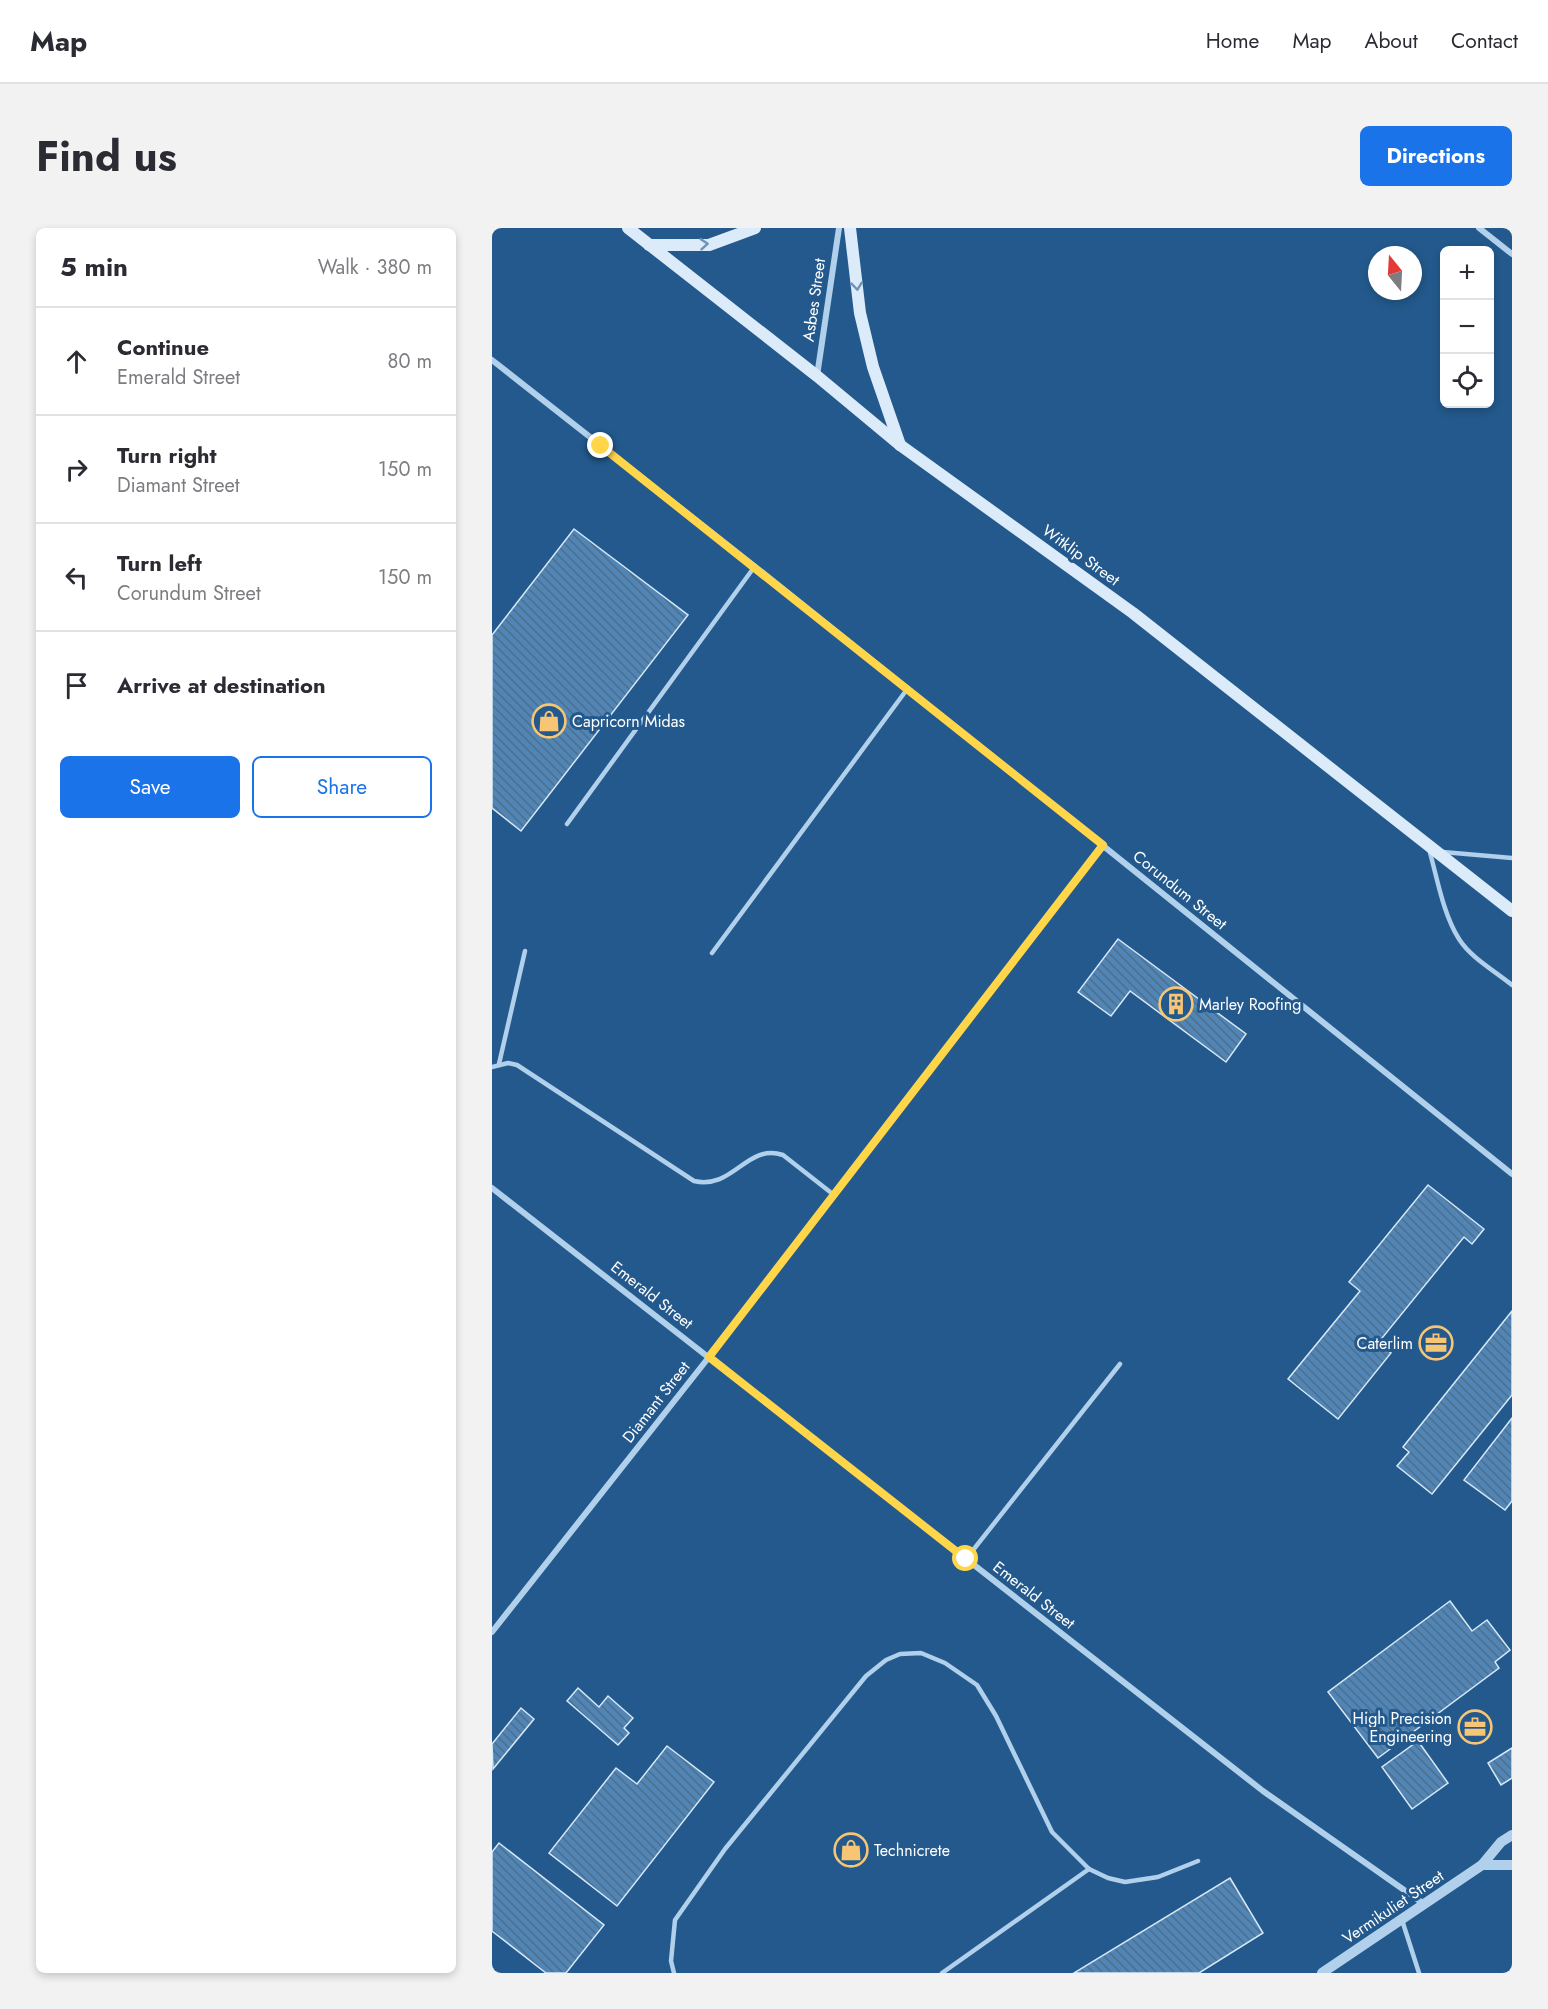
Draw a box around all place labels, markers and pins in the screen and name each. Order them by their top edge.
shop icon: Capricorn Midas [531,703,567,739]
place label: Capricorn Midas [572,710,685,733]
building icon: Marley Roofing [1158,986,1194,1022]
place label: Marley Roofing [1199,993,1301,1016]
office icon: Caterlim [1418,1325,1454,1361]
place label: Caterlim [1356,1332,1413,1355]
place label: High Precision Engineering [1353,1707,1452,1748]
office icon: High Precision Engineering [1457,1709,1493,1745]
shop icon: Technicrete [833,1832,869,1868]
place label: Technicrete [874,1839,950,1862]

